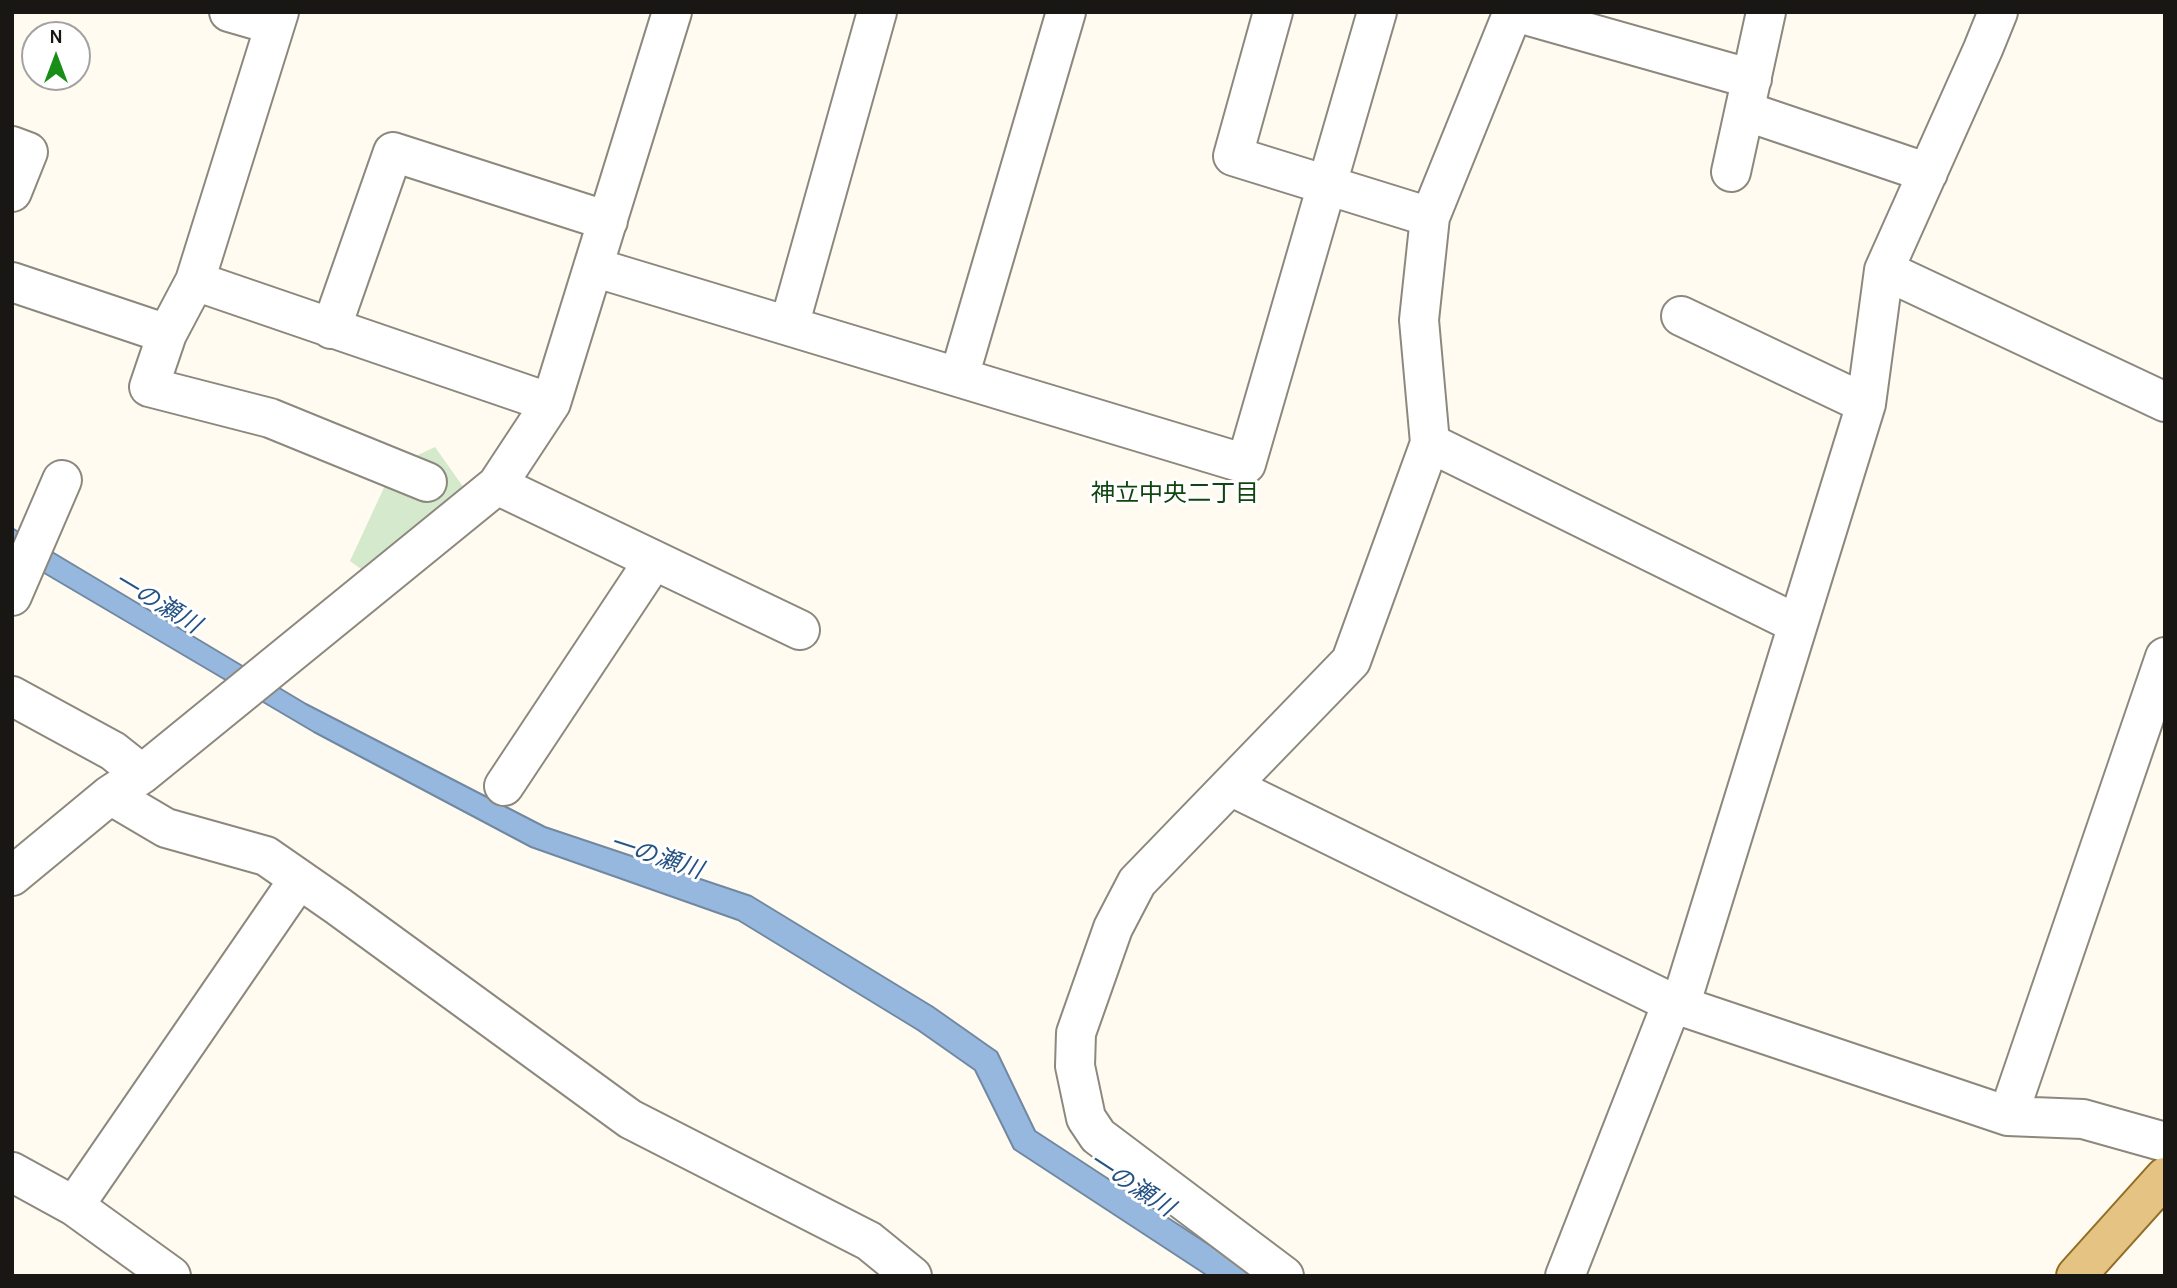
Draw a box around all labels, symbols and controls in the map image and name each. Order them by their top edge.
north arrow [21,21,91,91]
text: N [49,26,63,48]
district label: 神立中央二丁目 [1091,480,1259,508]
water label: 一の瀬川 [108,566,206,640]
water label: 一の瀬川 [606,828,706,886]
water label: 一の瀬川 [1083,1147,1179,1223]

